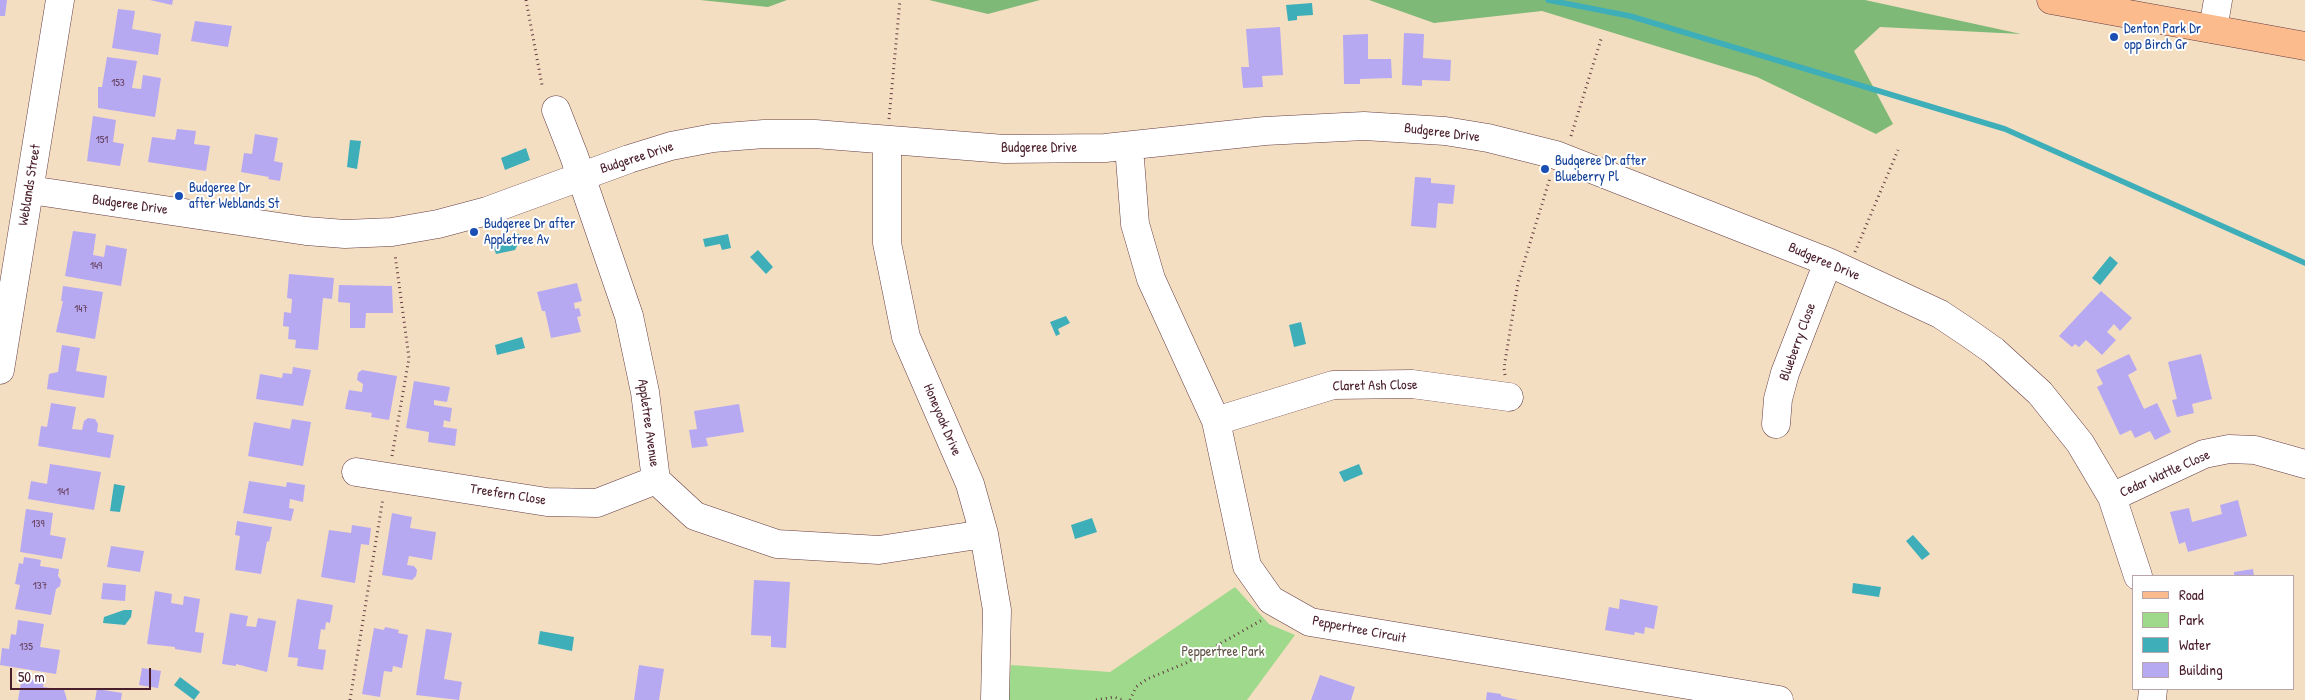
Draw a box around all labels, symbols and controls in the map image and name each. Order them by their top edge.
place label: Denton Park Dr opp Birch Gr [2124,21,2201,54]
marker: Denton Park Dr opp Birch Gr [2108,31,2120,43]
house number: 153 [111,76,125,90]
street label: Budgeree Drive [1403,120,1481,146]
house number: 151 [96,133,108,147]
street label: Budgeree Drive [598,138,676,178]
street label: Budgeree Drive [1001,140,1077,156]
street label: Weblands Street [15,143,45,227]
place label: Budgeree Dr after Blueberry Pl [1555,153,1646,186]
marker: Budgeree Dr after Blueberry Pl [1539,163,1551,175]
place label: Budgeree Dr after Weblands St [189,180,279,212]
marker: Budgeree Dr after Weblands St [173,190,185,202]
street label: Budgeree Drive [91,191,169,219]
place label: Budgeree Dr after Appletree Av [484,216,575,248]
marker: Budgeree Dr after Appletree Av [468,226,480,238]
street label: Budgeree Drive [1786,239,1862,285]
house number: 149 [90,259,102,273]
street label: Blueberry Close [1776,301,1820,383]
house number: 147 [74,302,88,316]
street label: Claret Ash Close [1332,377,1418,395]
street label: Appletree Avenue [634,378,662,468]
street label: Honeyoak Drive [919,381,965,459]
street label: Cedar Wattle Close [2117,447,2213,501]
street label: Treefern Close [469,481,547,509]
house number: 141 [57,485,69,499]
house number: 139 [32,517,44,531]
legend [2132,575,2295,690]
house number: 137 [33,579,47,593]
text: Road [2179,584,2204,605]
text: Park [2179,609,2204,630]
street label: Peppertree Circuit [1311,613,1407,647]
text: Water [2179,634,2211,655]
house number: 135 [19,640,33,654]
park label: Peppertree Park [1181,644,1265,660]
scale bar [12,658,154,690]
text: Building [2179,659,2223,680]
text: 50 m [18,666,45,687]

